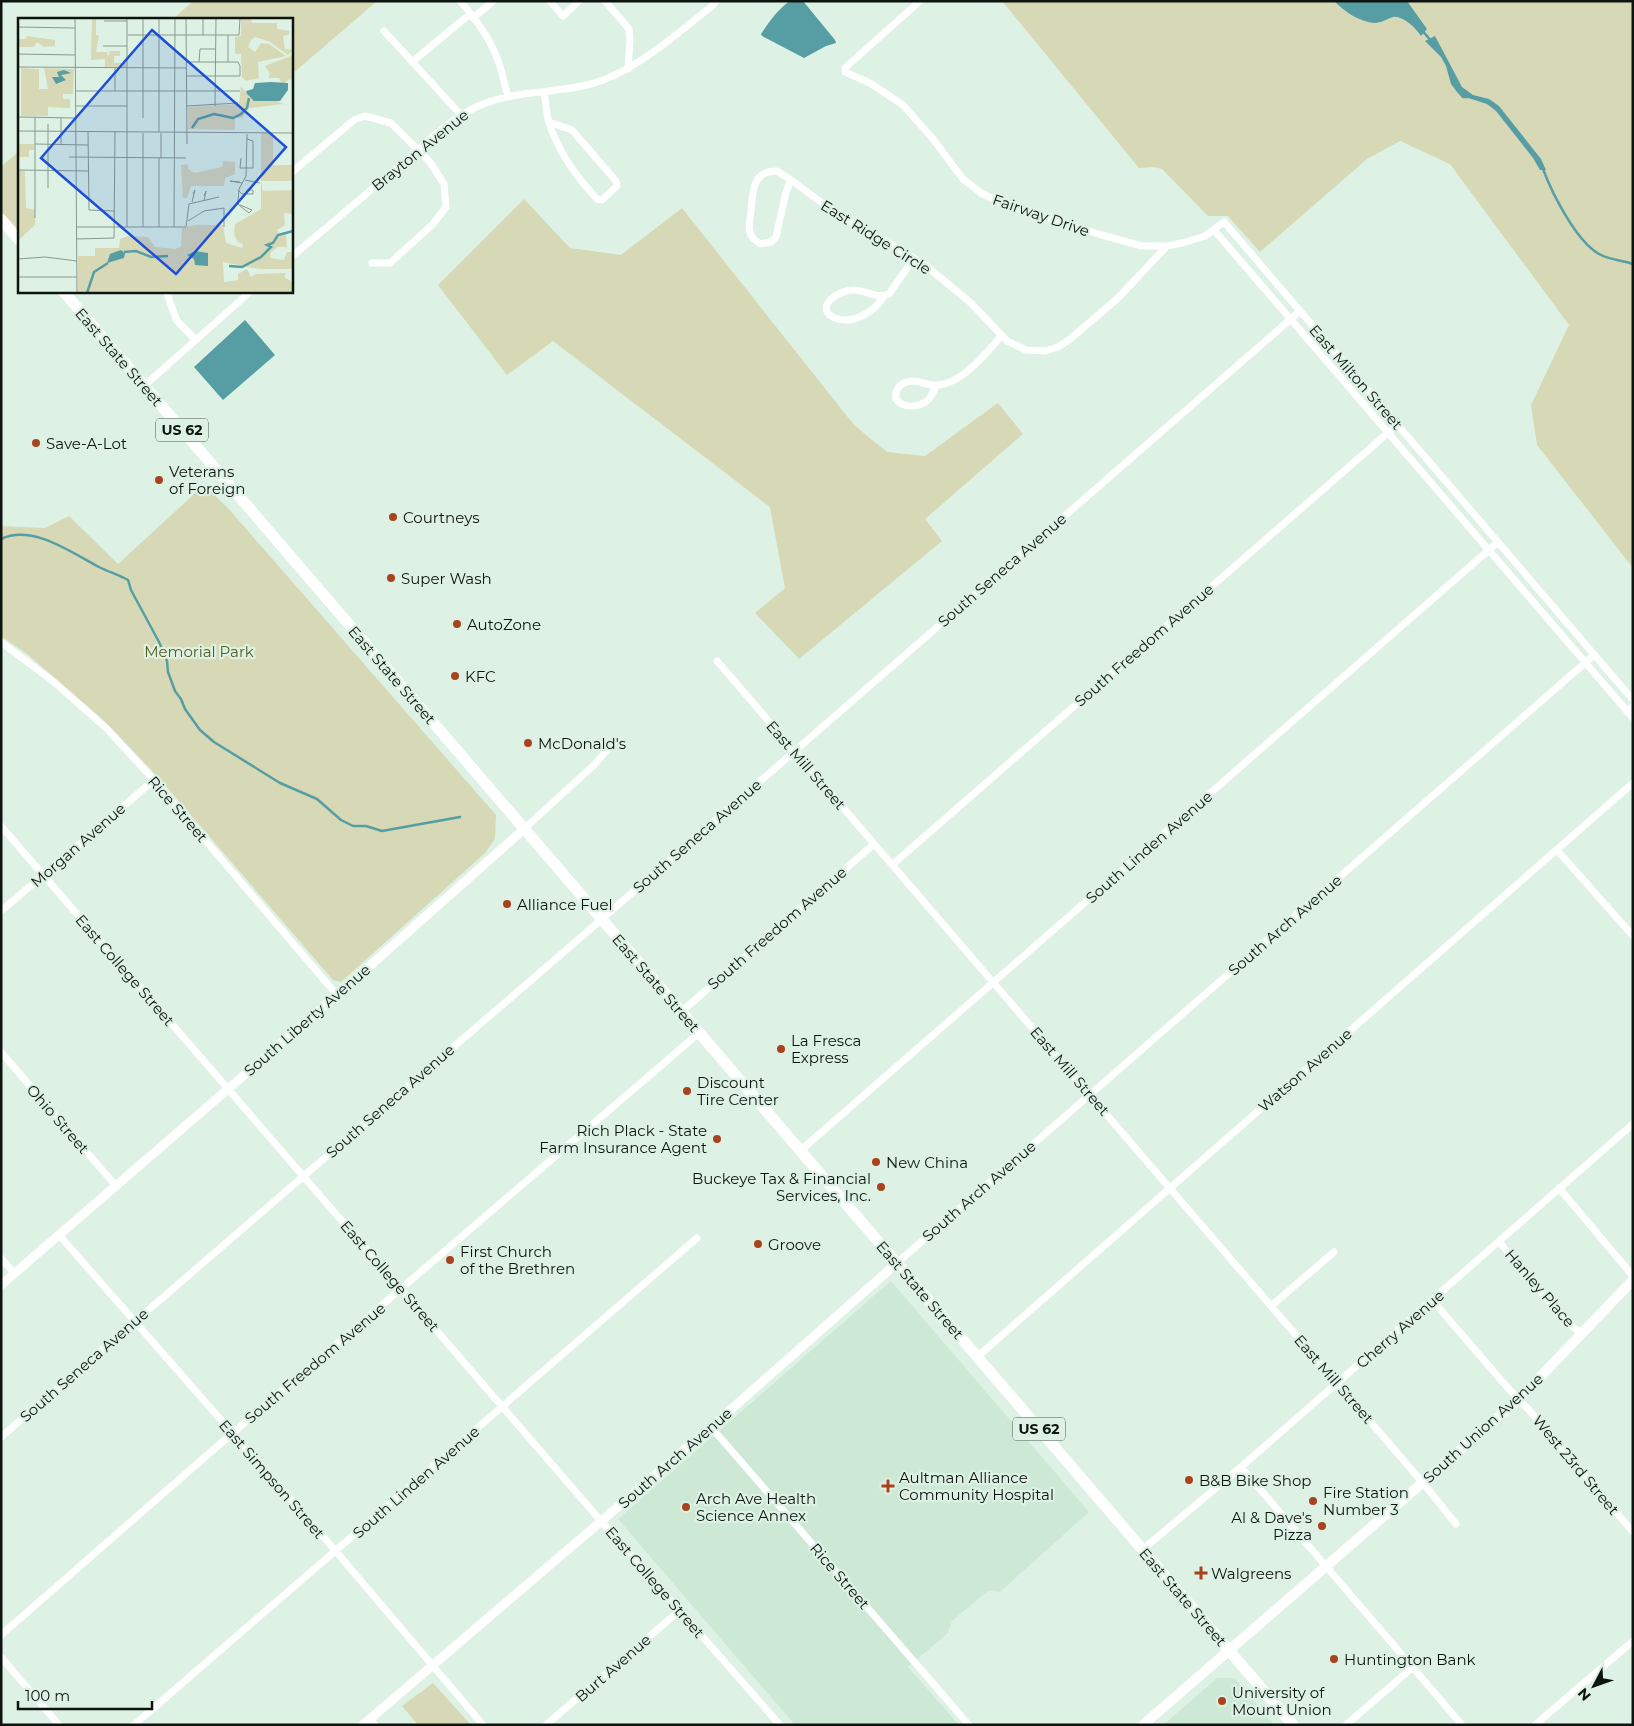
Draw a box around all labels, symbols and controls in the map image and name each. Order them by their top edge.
inset map [18,18,292,292]
street label: Brayton Avenue [368,105,472,195]
street label: Fairway Drive [990,190,1092,240]
street label: East Ridge Circle [817,195,935,279]
street label: East State Street [71,304,167,410]
street label: East Milton Street [1305,321,1407,433]
road number: US 62 [156,418,208,442]
place label: Save-A-Lot [46,434,127,453]
marker: Save-A-Lot [30,437,42,449]
place label: Veterans of Foreign [169,462,245,498]
marker: Veterans of Foreign [153,474,165,486]
place label: Courtneys [403,508,480,527]
street label: South Seneca Avenue [934,509,1070,631]
marker: Courtneys [387,511,399,523]
place label: Super Wash [401,569,492,588]
marker: Super Wash [385,572,397,584]
street label: South Freedom Avenue [1071,579,1217,711]
place label: AutoZone [467,615,541,634]
marker: AutoZone [451,618,463,630]
street label: East State Street [344,622,440,728]
park label: Memorial Park [144,642,254,661]
place label: KFC [465,667,496,686]
marker: KFC [449,670,461,682]
street label: East Mill Street [762,717,850,813]
place label: McDonald's [538,734,626,753]
marker: McDonald's [522,737,534,749]
street label: Rice Street [144,772,212,846]
street label: South Seneca Avenue [629,775,765,897]
street label: South Linden Avenue [1082,787,1216,907]
street label: Morgan Avenue [27,799,129,891]
street label: South Freedom Avenue [704,862,850,994]
street label: South Arch Avenue [1224,870,1346,980]
place label: Alliance Fuel [517,895,613,914]
marker: Alliance Fuel [501,898,513,910]
street label: East College Street [71,910,179,1030]
street label: East State Street [608,930,704,1036]
street label: South Liberty Avenue [240,960,374,1080]
street label: East Mill Street [1026,1023,1114,1119]
street label: Watson Avenue [1254,1024,1356,1116]
place label: La Fresca Express [791,1031,861,1067]
street label: South Seneca Avenue [322,1040,458,1162]
marker: La Fresca Express [775,1043,787,1055]
place label: Discount Tire Center [697,1073,779,1109]
street label: Ohio Street [23,1081,93,1157]
marker: Discount Tire Center [681,1085,693,1097]
place label: Rich Plack - State Farm Insurance Agent [539,1121,707,1157]
marker: Rich Plack - State Farm Insurance Agent [711,1133,723,1145]
street label: South Arch Avenue [918,1136,1040,1246]
place label: New China [886,1153,968,1172]
marker: New China [870,1156,882,1168]
place label: Buckeye Tax & Financial Services, Inc. [692,1169,871,1205]
marker: Buckeye Tax & Financial Services, Inc. [875,1181,887,1193]
street label: East College Street [336,1216,444,1336]
place label: Groove [768,1235,821,1254]
street label: East State Street [872,1237,968,1343]
marker: Groove [752,1238,764,1250]
place label: First Church of the Brethren [460,1242,575,1278]
street label: Hanley Place [1501,1245,1579,1331]
marker: First Church of the Brethren [444,1254,456,1266]
street label: Cherry Avenue [1352,1286,1448,1372]
street label: South Freedom Avenue [241,1298,389,1428]
street label: South Seneca Avenue [16,1304,152,1426]
street label: East Mill Street [1290,1331,1378,1427]
street label: South Union Avenue [1419,1369,1547,1487]
street label: South Arch Avenue [614,1403,736,1513]
street label: West 23rd Street [1529,1411,1623,1519]
street label: East Simpson Street [215,1416,329,1542]
road number: US 62 [1013,1418,1065,1440]
street label: South Linden Avenue [349,1422,483,1542]
place label: Aultman Alliance Community Hospital [899,1468,1054,1504]
place label: B&B Bike Shop [1199,1471,1312,1490]
marker: B&B Bike Shop [1183,1474,1195,1486]
marker: Aultman Alliance Community Hospital [881,1479,895,1493]
place label: Fire Station Number 3 [1323,1483,1409,1519]
place label: Arch Ave Health Science Annex [696,1489,816,1525]
marker: Fire Station Number 3 [1307,1495,1319,1507]
marker: Arch Ave Health Science Annex [680,1501,692,1513]
place label: Al & Dave's Pizza [1231,1508,1312,1544]
marker: Al & Dave's Pizza [1316,1520,1328,1532]
street label: East College Street [601,1522,709,1642]
street label: Rice Street [806,1539,874,1613]
street label: East State Street [1135,1544,1231,1650]
place label: Walgreens [1211,1564,1291,1583]
marker: Walgreens [1195,1567,1207,1579]
street label: Burt Avenue [571,1630,655,1706]
place label: Huntington Bank [1344,1650,1476,1669]
marker: Huntington Bank [1328,1653,1340,1665]
north arrow [1569,1661,1619,1711]
scale bar [18,1678,151,1710]
place label: University of Mount Union [1232,1683,1332,1719]
text: N [1574,1684,1595,1705]
text: 100 m [25,1686,70,1705]
marker: University of Mount Union [1216,1695,1228,1707]

